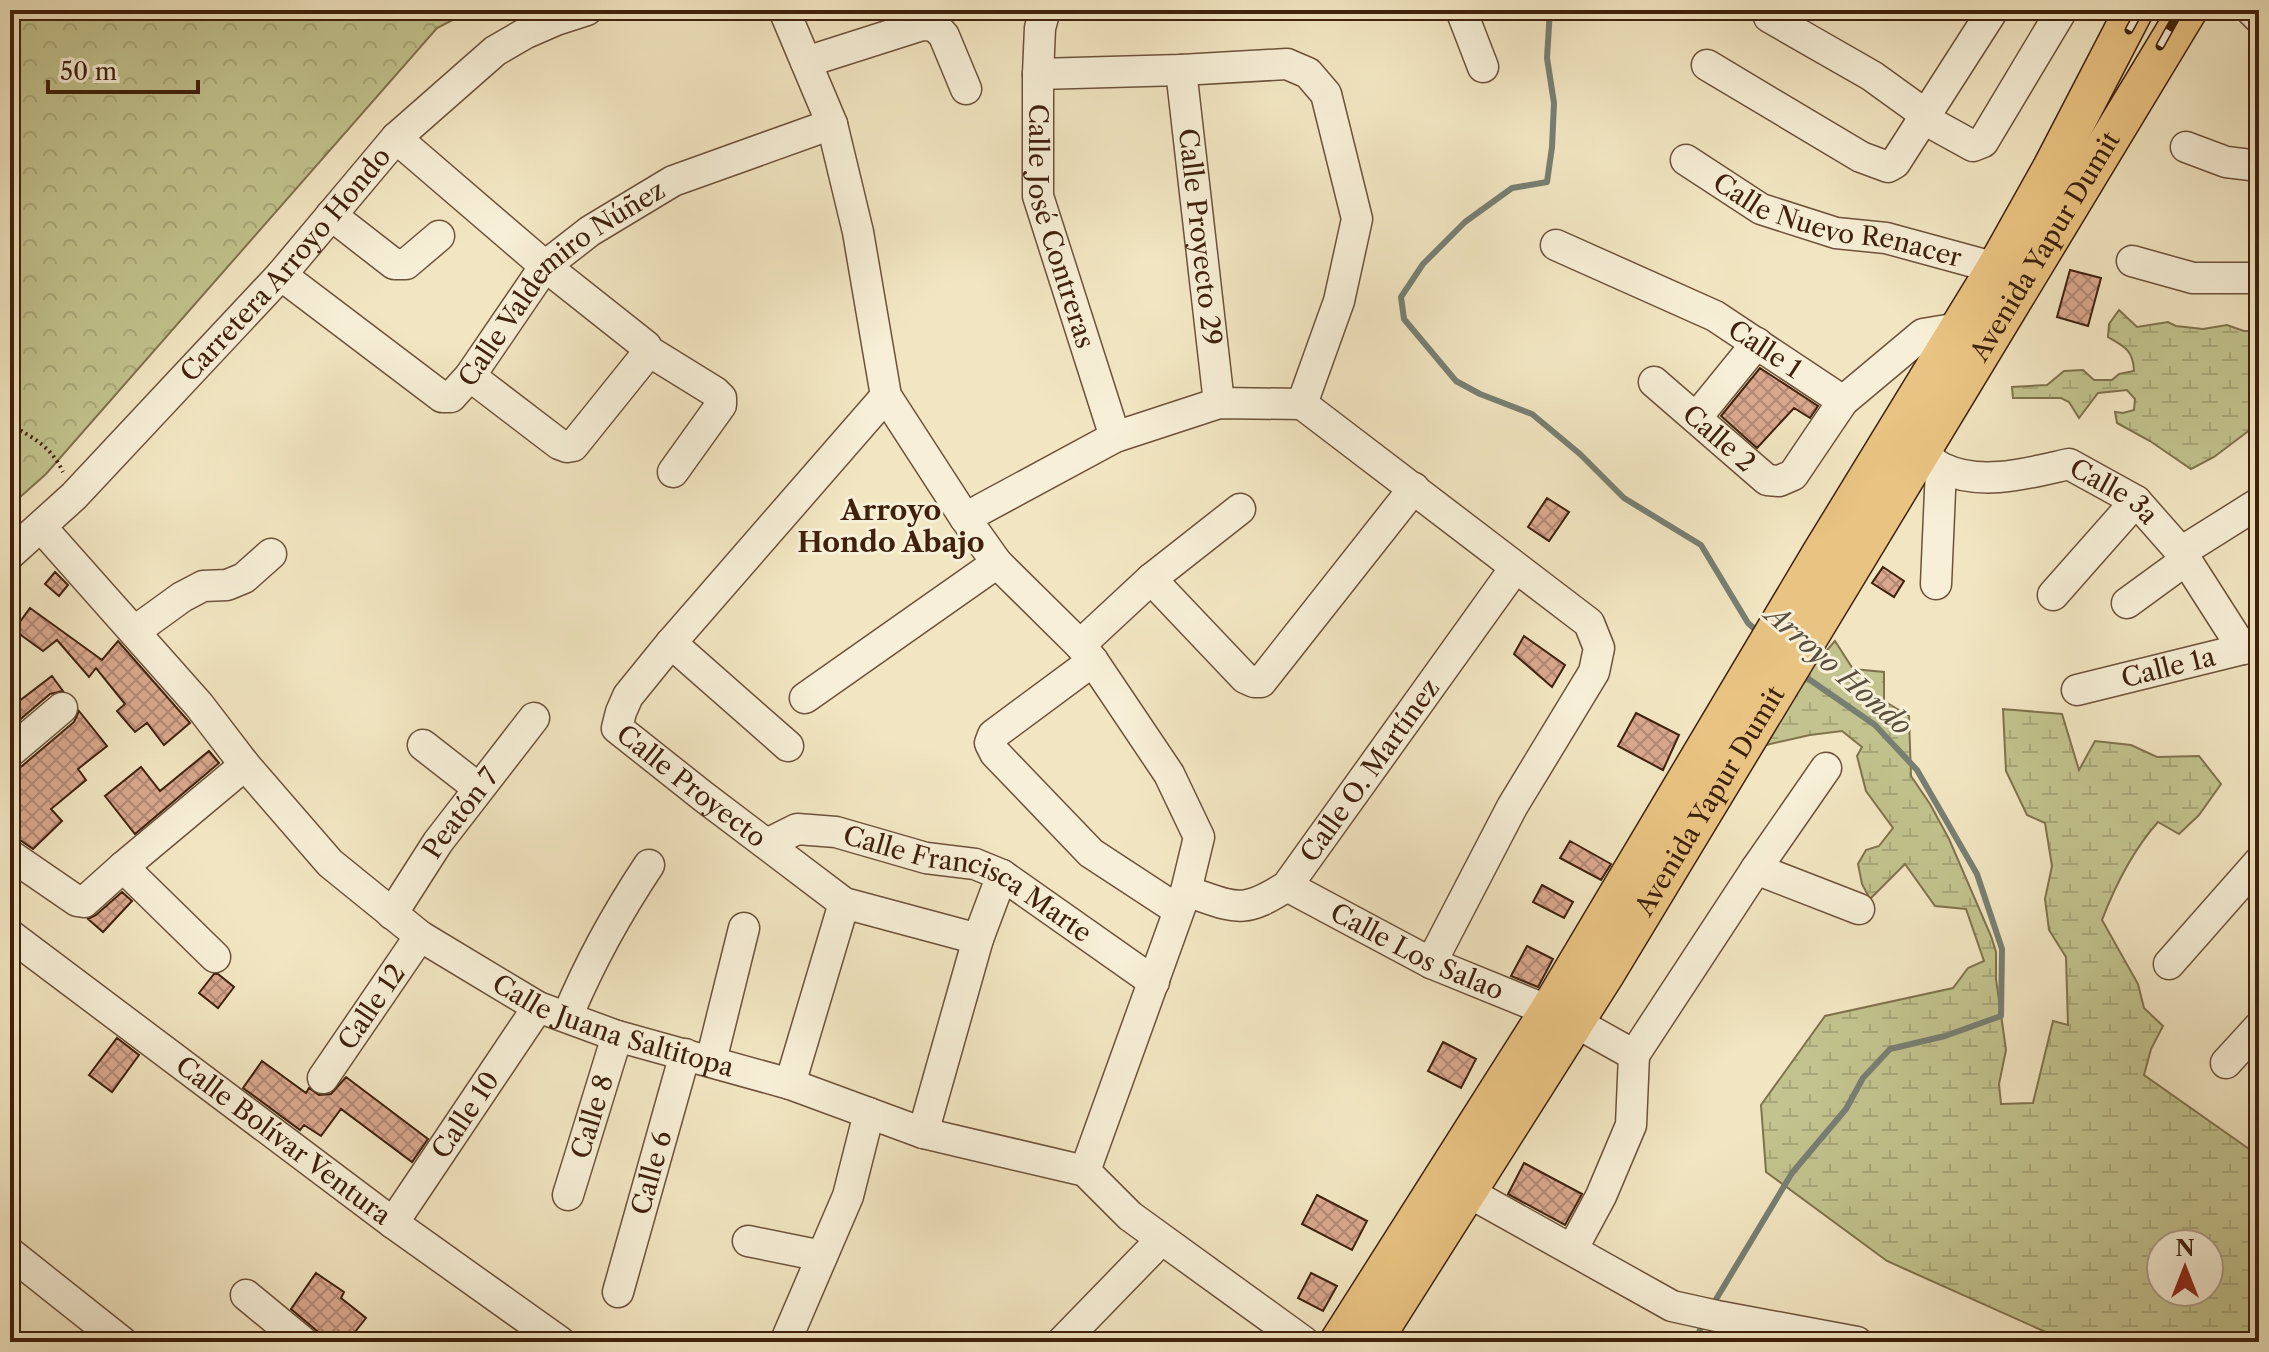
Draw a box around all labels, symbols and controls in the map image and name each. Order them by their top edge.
scale bar [48,44,198,94]
text: 50 m [60,57,117,86]
street label: Calle José Contreras [1022,104,1102,352]
street label: Avenida Yapur Dumit [1963,125,2127,368]
street label: Calle Proyecto 29 [1172,127,1228,347]
street label: Carretera Arroyo Hondo [173,141,397,388]
street label: Calle Nuevo Renacer [1707,166,1965,274]
street label: Calle Valdemiro Núñez [451,174,671,393]
street label: Calle 1 [1722,313,1808,385]
street label: Calle 2 [1676,398,1762,479]
street label: Calle 3a [2064,452,2165,531]
district label: Arroyo Hondo Abajo [797,493,985,559]
water label: Arroyo Hondo [1756,595,1919,743]
street label: Calle 1a [2118,640,2219,694]
street label: Calle O. Martínez [1293,673,1446,868]
street label: Avenida Yapur Dumit [1628,679,1792,922]
street label: Calle Proyecto [610,718,772,854]
street label: Peatón 7 [416,761,506,864]
street label: Calle Francisca Marte [840,819,1098,949]
street label: Calle Los Salao [1325,896,1508,1007]
street label: Calle 12 [331,958,412,1056]
street label: Calle Juana Saltitopa [487,967,738,1084]
street label: Calle Bolívar Ventura [169,1049,397,1232]
street label: Calle 10 [425,1065,506,1165]
street label: Calle 8 [564,1071,620,1163]
street label: Calle 6 [625,1127,679,1218]
north arrow [2145,1228,2225,1308]
text: N [2175,1235,2195,1262]

